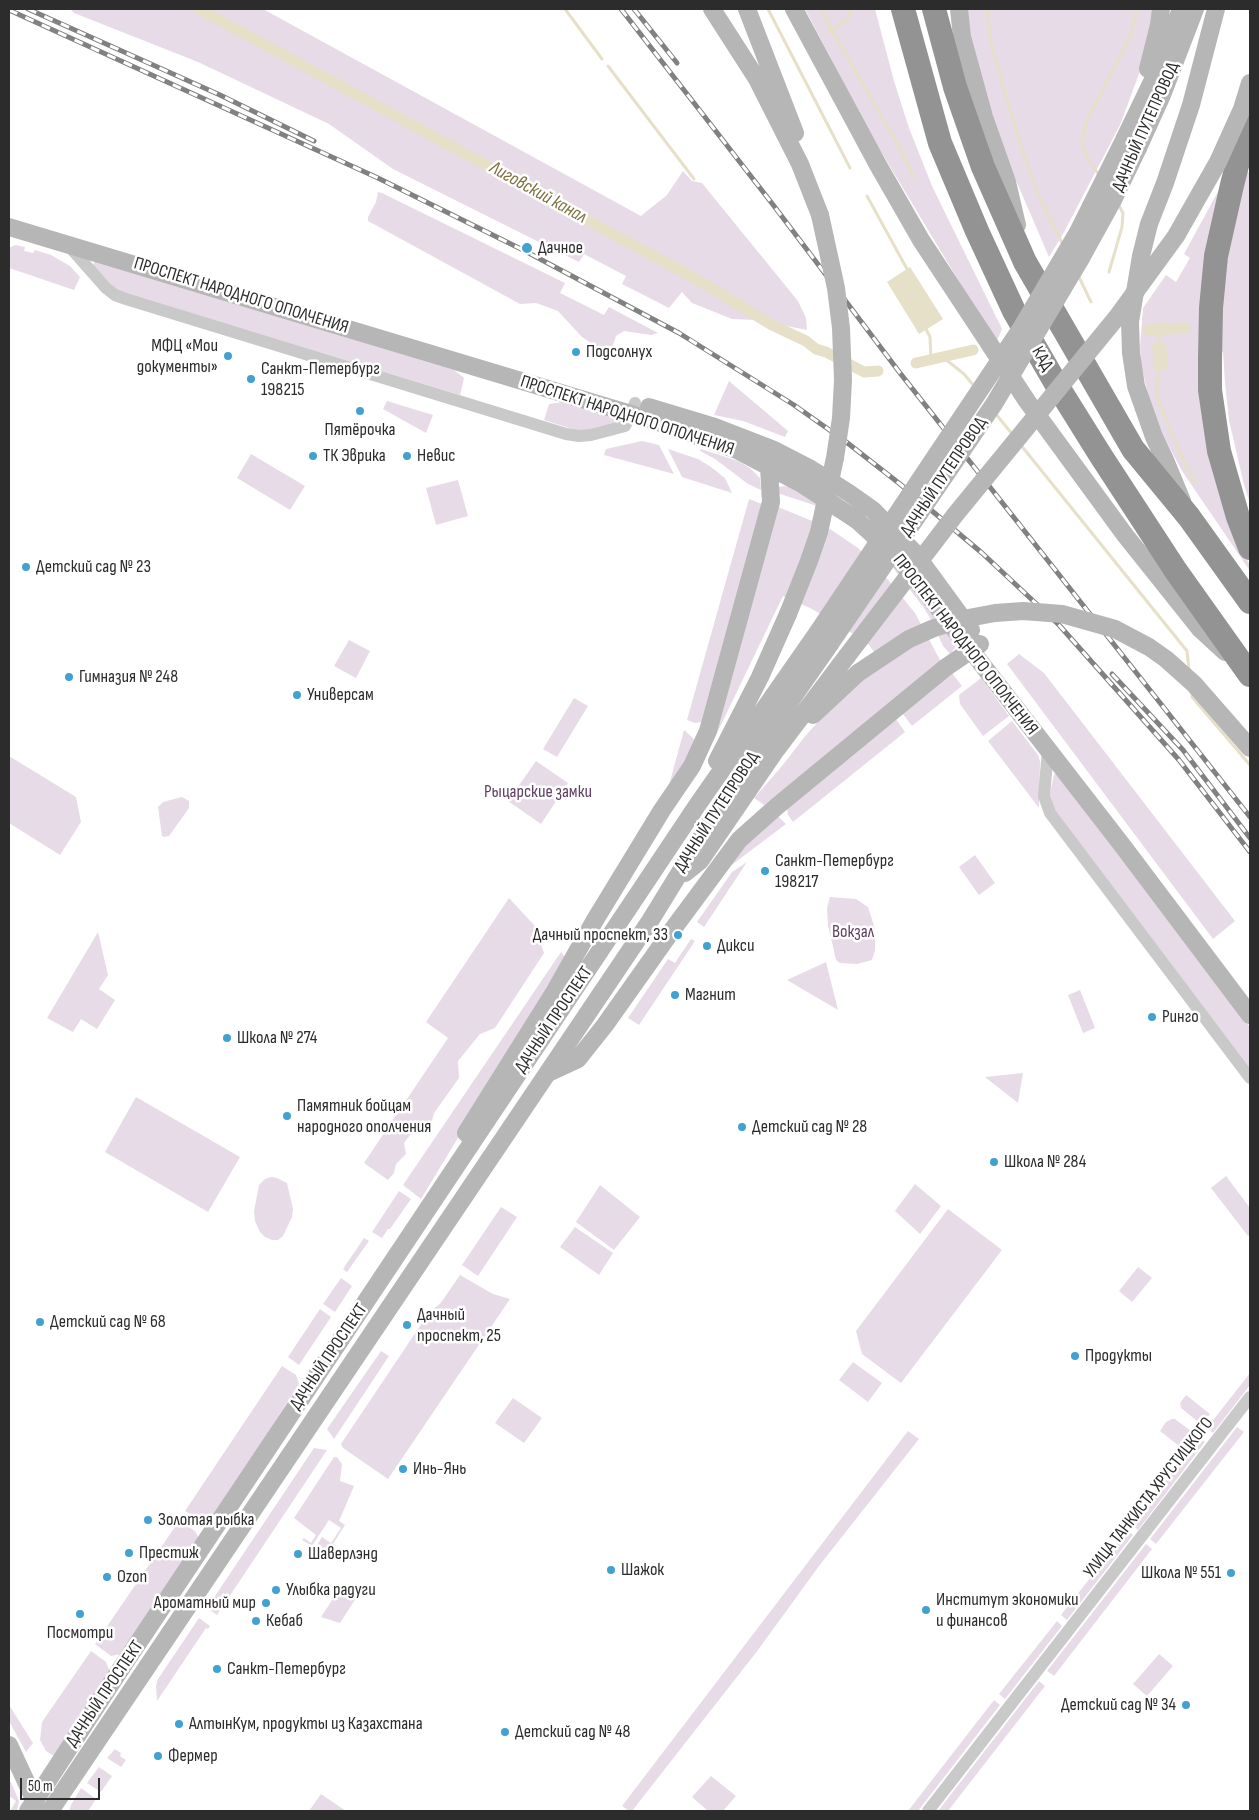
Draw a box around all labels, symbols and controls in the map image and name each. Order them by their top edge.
street label: ДАЧНЫЙ ПУТЕПРОВОД [1108,59,1184,195]
water label: Лиговский канал [485,157,591,229]
place label: Дачное [538,237,583,259]
marker: Дачное [520,241,534,255]
street label: ПРОСПЕКТ НАРОДНОГО ОПОЛЧЕНИЯ [131,253,351,339]
place label: МФЦ «Мои документы» [137,335,218,378]
place label: Подсолнух [586,341,652,363]
street label: КАД [1026,343,1058,375]
marker: Подсолнух [570,346,582,358]
marker: МФЦ «Мои документы» [222,350,234,362]
place label: Санкт-Петербург 198215 [261,358,380,400]
street label: ПРОСПЕКТ НАРОДНОГО ОПОЛЧЕНИЯ [517,371,737,461]
marker: Санкт-Петербург 198215 [245,373,257,385]
marker: Пятёрочка [354,405,366,417]
street label: ДАЧНЫЙ ПУТЕПРОВОД [896,413,992,541]
place label: Пятёрочка [325,419,395,441]
place label: ТК Эврика [323,445,386,467]
place label: Невис [417,445,456,467]
marker: ТК Эврика [307,450,319,462]
marker: Невис [401,450,413,462]
street label: ПРОСПЕКТ НАРОДНОГО ОПОЛЧЕНИЯ [888,550,1042,740]
place label: Детский сад № 23 [36,556,151,578]
marker: Детский сад № 23 [20,561,32,573]
place label: Гимназия № 248 [79,666,178,688]
marker: Гимназия № 248 [63,671,75,683]
place label: Универсам [307,684,374,706]
marker: Универсам [291,689,303,701]
street label: ДАЧНЫЙ ПУТЕПРОВОД [670,748,764,876]
park label: Рыцарские замки [484,781,592,803]
place label: Санкт-Петербург 198217 [775,850,894,892]
marker: Санкт-Петербург 198217 [759,865,771,877]
park label: Вокзал [832,921,874,943]
place label: Дачный проспект, 33 [533,924,668,946]
marker: Дачный проспект, 33 [672,929,684,941]
place label: Дикси [717,935,754,957]
marker: Дикси [701,940,713,952]
street label: ДАЧНЫЙ ПРОСПЕКТ [511,963,597,1077]
place label: Магнит [685,984,736,1006]
marker: Магнит [669,989,681,1001]
place label: Ринго [1162,1006,1199,1028]
marker: Ринго [1146,1011,1158,1023]
place label: Школа № 274 [237,1027,317,1049]
marker: Школа № 274 [221,1032,233,1044]
place label: Памятник бойцам народного ополчения [297,1095,431,1138]
marker: Памятник бойцам народного ополчения [281,1110,293,1122]
place label: Детский сад № 28 [752,1116,867,1138]
marker: Детский сад № 28 [736,1121,748,1133]
place label: Школа № 284 [1004,1151,1086,1173]
marker: Школа № 284 [988,1156,1000,1168]
street label: ДАЧНЫЙ ПРОСПЕКТ [286,1300,372,1414]
place label: Дачный проспект, 25 [417,1304,501,1346]
place label: Детский сад № 68 [50,1311,166,1333]
marker: Детский сад № 68 [34,1316,46,1328]
marker: Дачный проспект, 25 [401,1319,413,1331]
place label: Продукты [1085,1345,1152,1367]
marker: Продукты [1069,1350,1081,1362]
street label: УЛИЦА ТАНКИСТА ХРУСТИЦКОГО [1079,1413,1219,1583]
place label: Инь-Янь [413,1458,466,1480]
marker: Инь-Янь [397,1463,409,1475]
place label: Золотая рыбка [158,1509,254,1531]
marker: Золотая рыбка [142,1514,154,1526]
place label: Престиж [139,1542,199,1564]
place label: Шаверлэнд [308,1543,378,1565]
marker: Престиж [123,1547,135,1559]
marker: Шаверлэнд [292,1548,304,1560]
place label: Шажок [621,1559,664,1581]
place label: Школа № 551 [1141,1562,1221,1584]
marker: Шажок [605,1564,617,1576]
place label: Ozon [117,1566,147,1588]
marker: Школа № 551 [1225,1567,1237,1579]
marker: Ozon [101,1571,113,1583]
place label: Улыбка радуги [286,1579,376,1601]
marker: Улыбка радуги [270,1584,282,1596]
place label: Институт экономики и финансов [936,1589,1079,1632]
place label: Ароматный мир [154,1592,256,1614]
marker: Ароматный мир [260,1597,272,1609]
marker: Институт экономики и финансов [920,1604,932,1616]
marker: Посмотри [74,1608,86,1620]
place label: Кебаб [266,1610,303,1632]
marker: Кебаб [250,1615,262,1627]
place label: Посмотри [47,1622,113,1644]
street label: ДАЧНЫЙ ПРОСПЕКТ [62,1637,148,1751]
place label: Санкт-Петербург [227,1658,346,1680]
marker: Санкт-Петербург [211,1663,223,1675]
place label: Детский сад № 34 [1061,1694,1176,1716]
marker: Детский сад № 34 [1180,1699,1192,1711]
place label: АлтынКум, продукты из Казахстана [189,1713,423,1735]
marker: АлтынКум, продукты из Казахстана [173,1718,185,1730]
place label: Детский сад № 48 [515,1721,630,1743]
marker: Детский сад № 48 [499,1726,511,1738]
place label: Фермер [168,1745,218,1767]
marker: Фермер [152,1750,164,1762]
scale bar [22,1768,102,1800]
text: 50 m [28,1777,53,1796]

